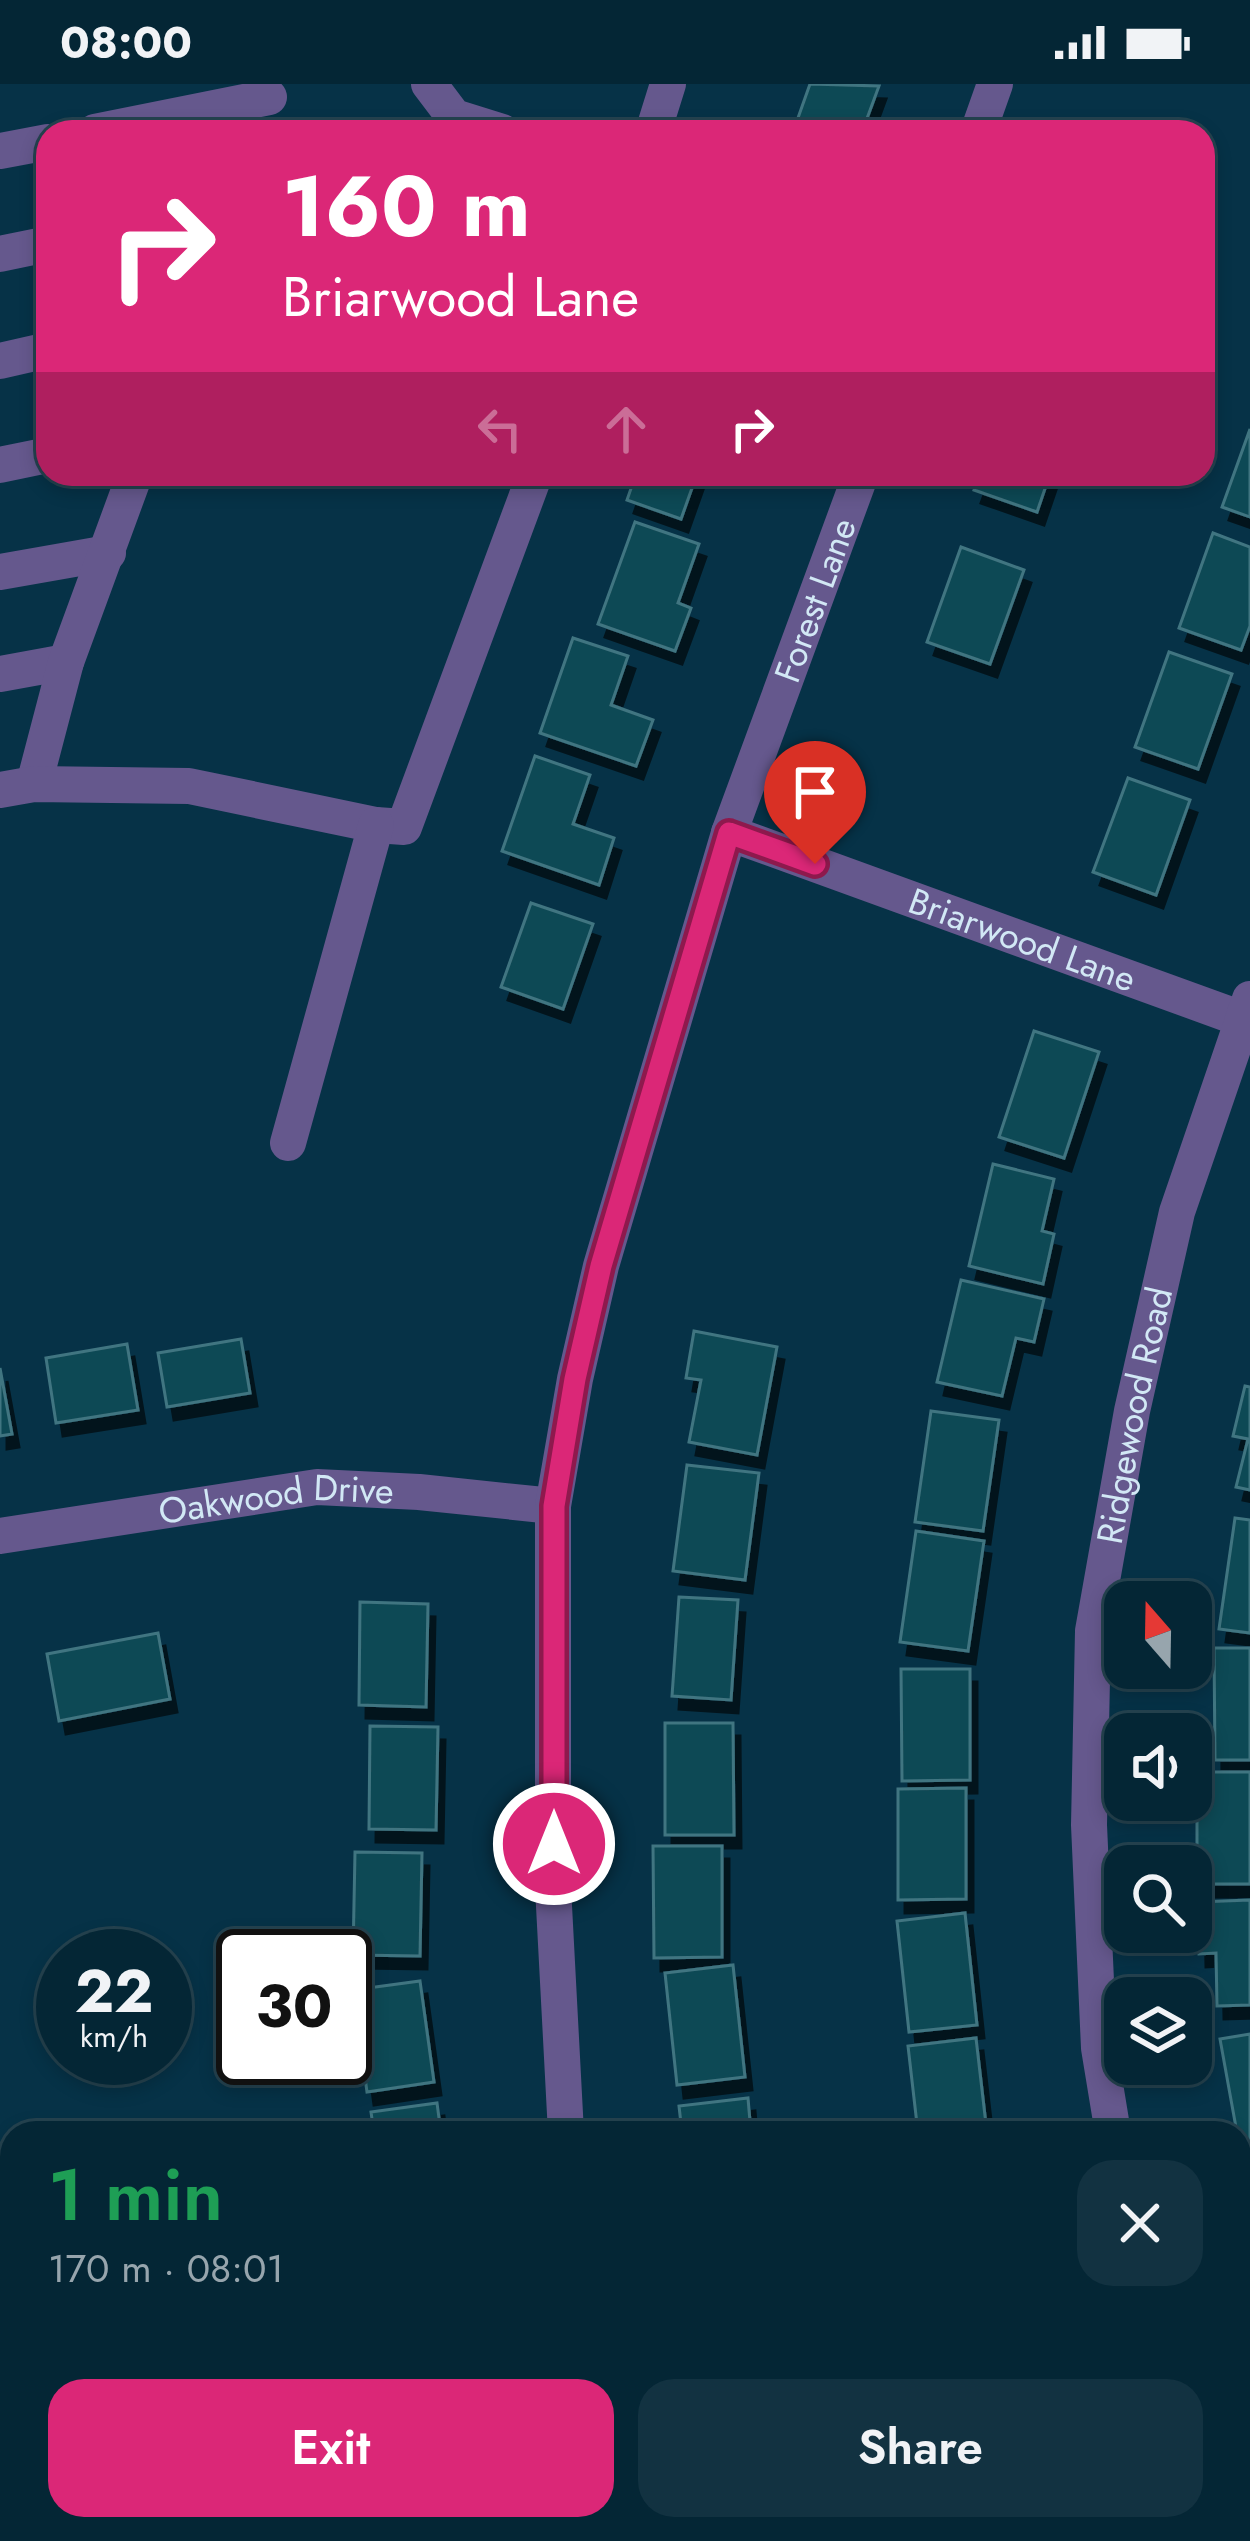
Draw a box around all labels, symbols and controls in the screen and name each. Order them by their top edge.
text: 08:00 [60,10,192,75]
text: 160 m [282,146,531,268]
icon: right [84,168,240,324]
text: Briarwood Lane [282,258,639,336]
icon: left [467,396,533,462]
icon: ahead [593,396,659,462]
icon: right [719,396,785,462]
street label: Forest Lane [761,510,869,690]
pin [764,741,866,864]
icon: arrive [782,759,848,825]
street label: Briarwood Lane [901,874,1143,1004]
street label: Ridgewood Road [1083,1282,1185,1548]
street label: Oakwood Drive [155,1461,395,1537]
north arrow [1104,1581,1212,1689]
map controls [1104,1581,1212,2085]
button: sound [1104,1713,1212,1821]
position arrow [491,1781,617,1907]
button: search [1104,1845,1212,1953]
speed limit sign: 30 [216,1929,372,2085]
text: 22 [75,1948,153,2035]
button: layers [1104,1977,1212,2085]
text: km/h [80,2015,148,2058]
text: 1 min [48,2143,223,2247]
button: close [1077,2160,1203,2286]
text: 170 m · 08:01 [48,2240,284,2297]
button: Exit [48,2379,614,2517]
button: Share [638,2379,1203,2517]

